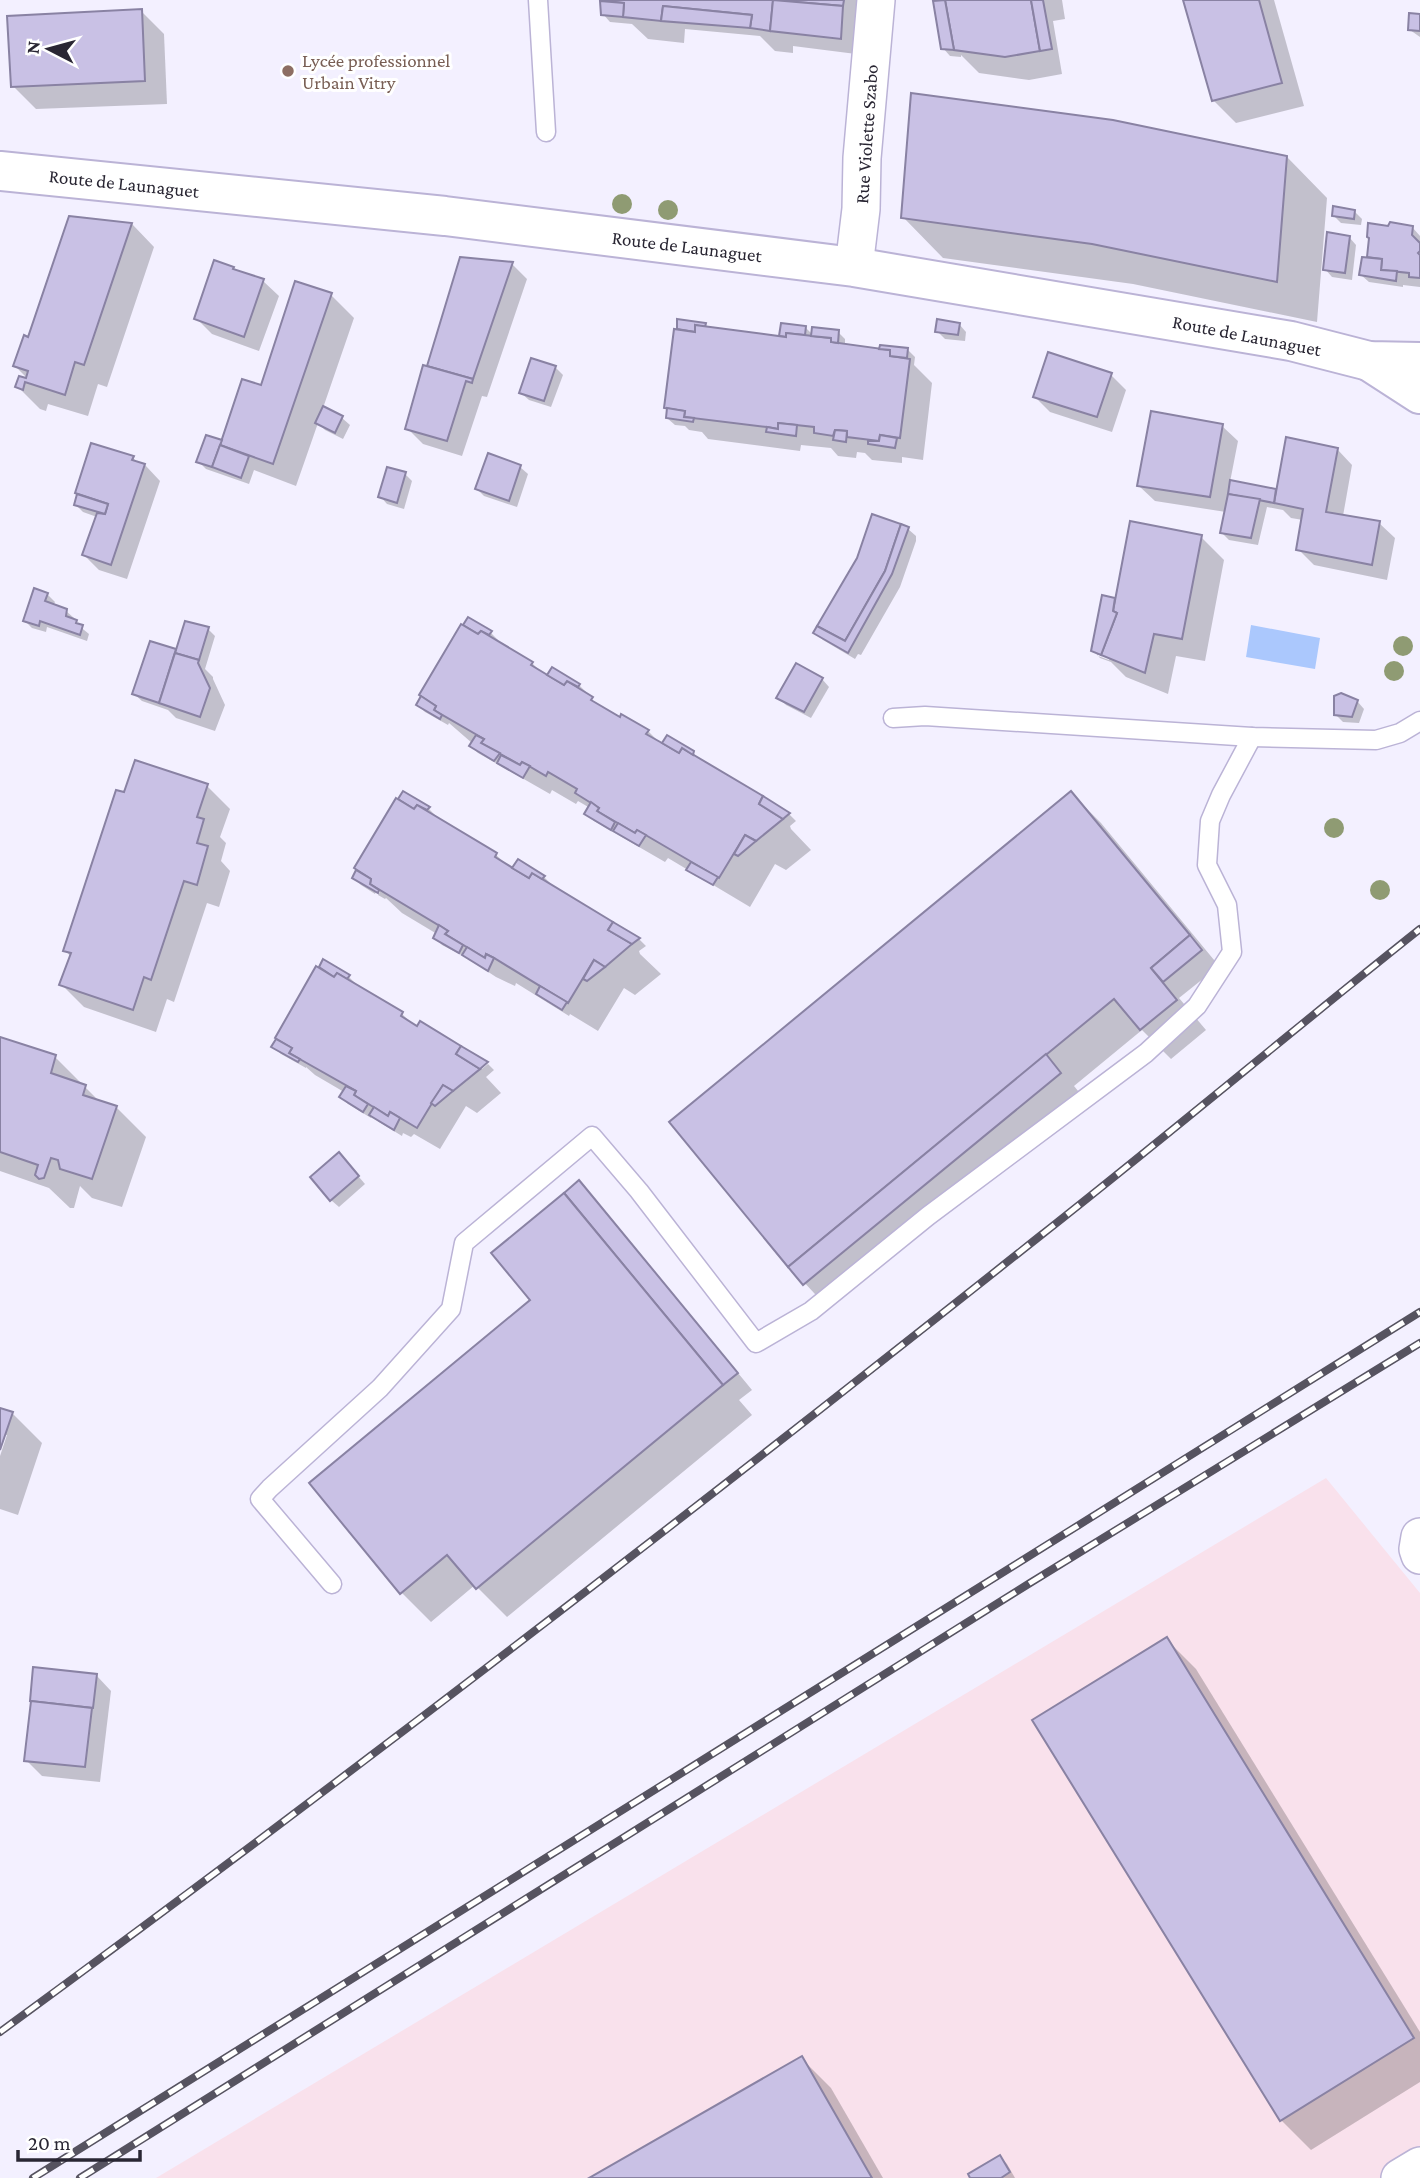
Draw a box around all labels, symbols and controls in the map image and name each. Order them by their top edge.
north arrow [14,14,84,84]
text: N [21,40,44,55]
place label: Lycée professionnel Urbain Vitry [302,50,450,93]
marker: Lycée professionnel Urbain Vitry [280,63,296,79]
street label: Rue Violette Szabo [851,64,882,205]
street label: Route de Launaguet [48,165,201,202]
street label: Route de Launaguet [611,227,764,266]
street label: Route de Launaguet [1171,311,1324,360]
scale bar [18,2118,140,2162]
text: 20 m [28,2131,71,2155]

